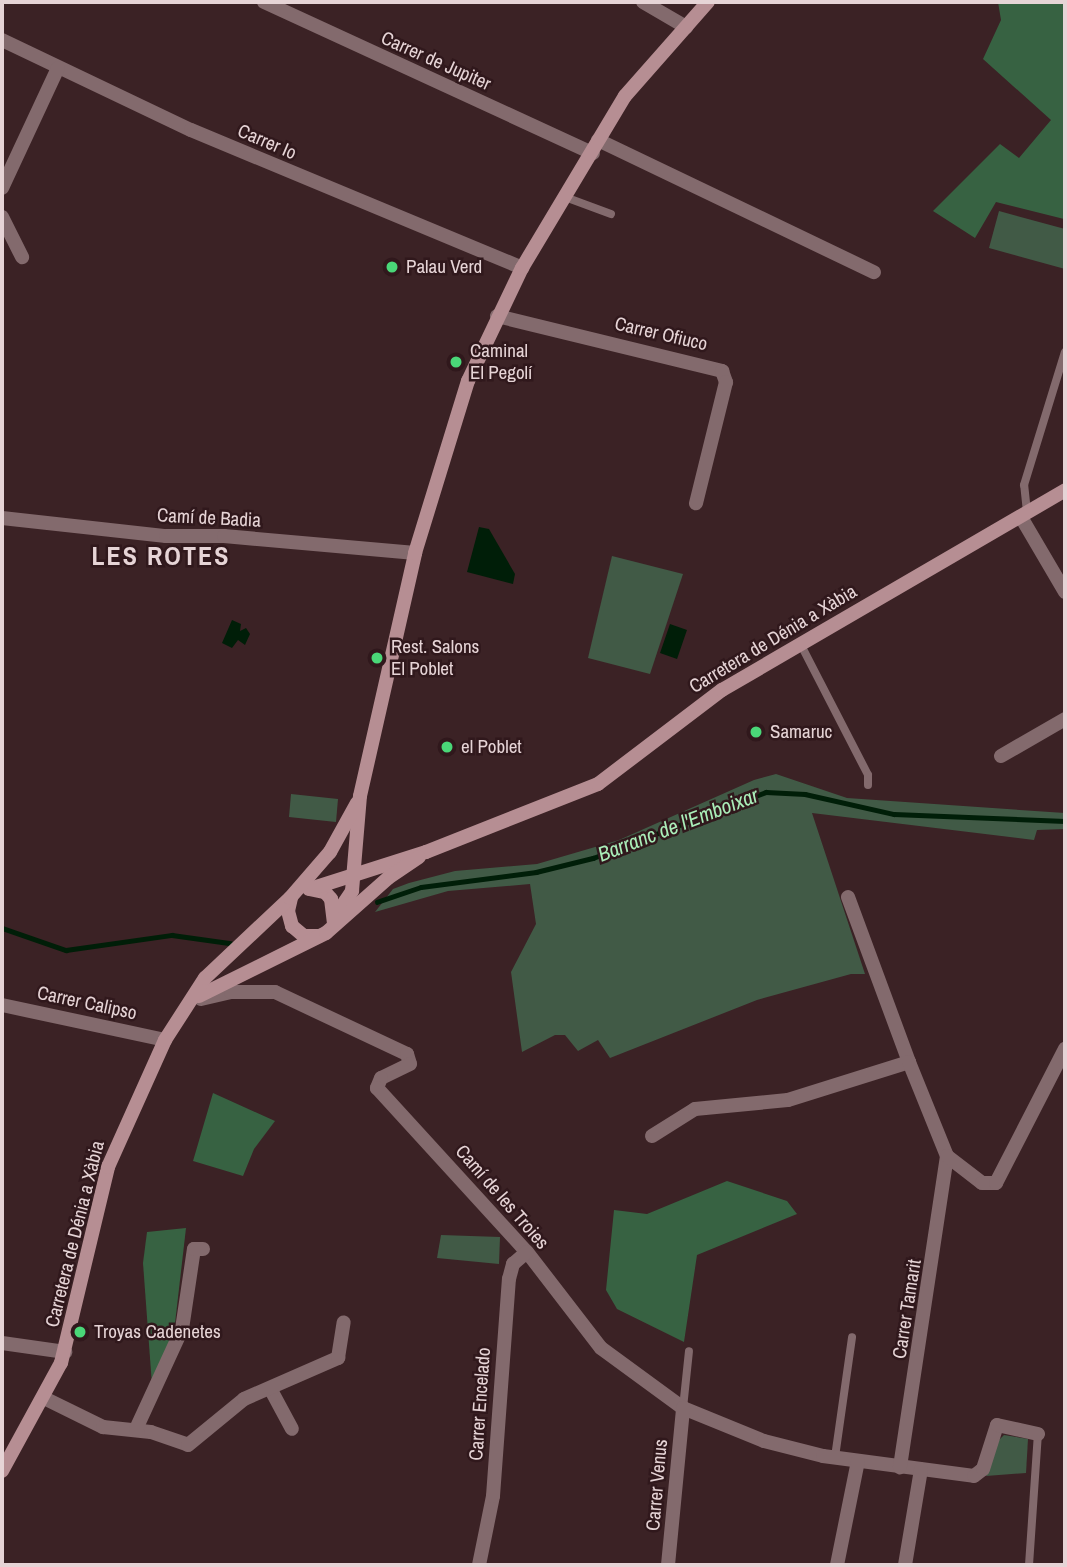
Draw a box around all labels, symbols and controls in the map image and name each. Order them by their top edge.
street label: Carrer de Jupiter [378,27,494,95]
street label: Carrer Io [234,119,300,165]
place label: Palau Verd [406,256,482,278]
marker: Palau Verd [384,259,400,275]
street label: Carrer Ofiuco [612,312,710,356]
place label: Caminal El Pegolí [470,340,532,384]
marker: Caminal El Pegolí [448,354,464,370]
street label: Camí de Badia [157,504,261,532]
district label: LES ROTES [93,540,229,572]
street label: Carretera de Dénia a Xàbia [685,580,861,698]
place label: Rest. Salons El Poblet [391,636,479,680]
marker: Rest. Salons El Poblet [369,650,385,666]
place label: Samaruc [770,721,832,743]
marker: Samaruc [748,724,764,740]
place label: el Poblet [461,736,522,758]
marker: el Poblet [439,739,455,755]
water label: Barranc de l'Emboixar [594,783,762,867]
street label: Carrer Calipso [35,981,139,1025]
street label: Carretera de Dénia a Xàbia [41,1138,109,1330]
street label: Camí de les Troies [450,1140,554,1254]
street label: Carrer Tamarit [888,1257,926,1361]
place label: Troyas Cadenetes [94,1321,221,1343]
marker: Troyas Cadenetes [72,1324,88,1340]
street label: Carrer Encelado [465,1347,495,1461]
street label: Carrer Venus [642,1438,672,1532]

